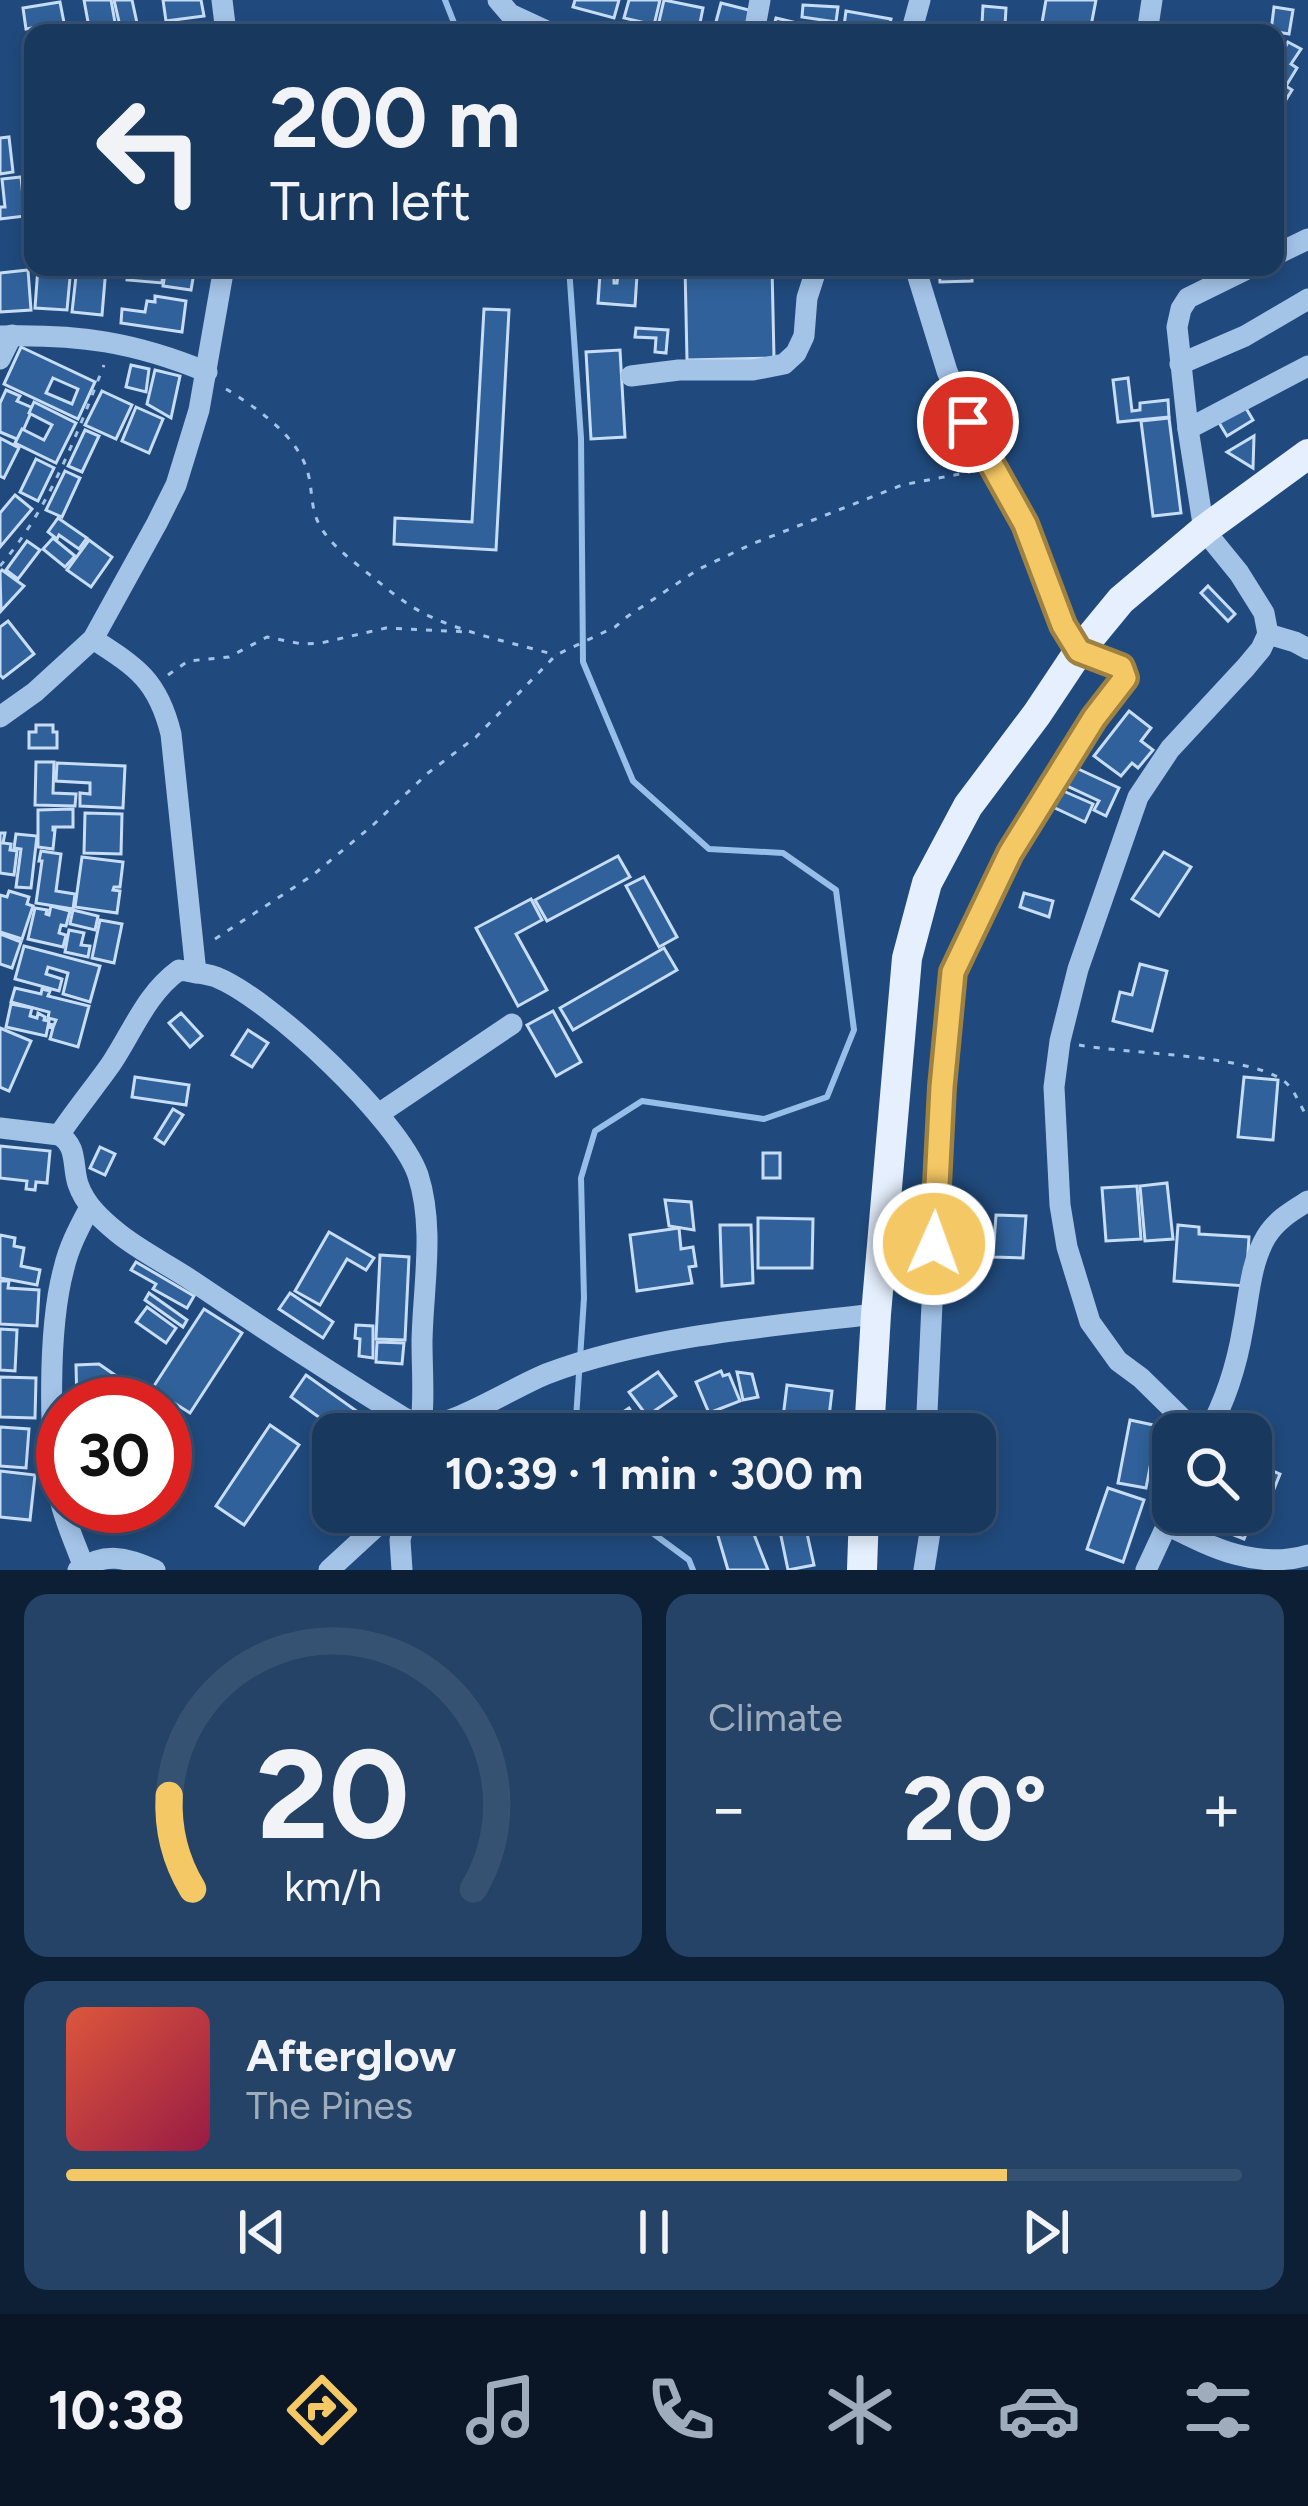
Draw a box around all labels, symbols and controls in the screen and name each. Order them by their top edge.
text: 200 m [270,67,521,168]
icon: left [72,72,228,228]
text: Turn left [270,169,471,234]
pin [917,371,1019,473]
icon: arrive [935,389,1001,455]
position arrow [871,1181,997,1307]
speed limit sign: 30 [36,1377,192,1533]
map controls [1152,1413,1272,1533]
button: search [1152,1413,1272,1533]
text: 10:39 · 1 min · 300 m [445,1446,863,1500]
text: Climate [708,1694,843,1741]
text: 20 [256,1719,410,1869]
text: 20° [903,1754,1047,1863]
text: − [708,1768,749,1848]
text: + [1201,1768,1242,1848]
text: km/h [284,1859,382,1911]
text: Afterglow [246,2028,456,2082]
text: The Pines [246,2082,413,2129]
icon: previous [229,2199,295,2265]
icon: pause [621,2199,687,2265]
icon: next [1013,2199,1079,2265]
icon: directions [280,2368,364,2452]
icon: music [459,2368,543,2452]
icon: phone [639,2368,723,2452]
icon: climate [818,2368,902,2452]
icon: car [997,2368,1081,2452]
icon: filters [1176,2368,1260,2452]
text: 10:38 [48,2378,185,2443]

